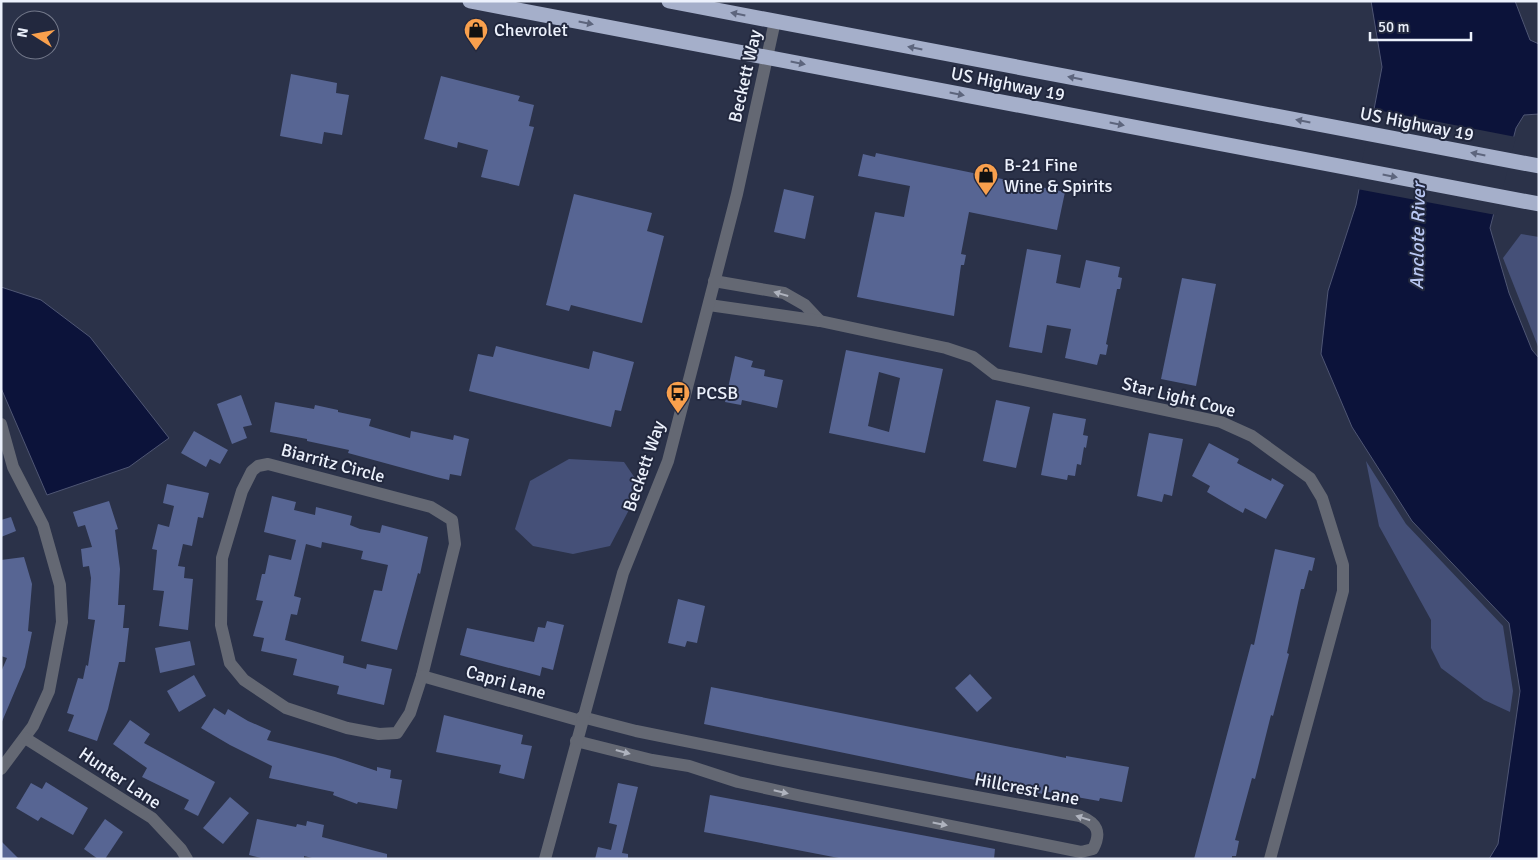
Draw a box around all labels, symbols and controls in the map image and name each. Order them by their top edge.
north arrow [10,10,60,60]
one-way arrow [730,10,746,18]
scale bar [1370,10,1471,42]
shop icon: Chevrolet [463,17,489,51]
text: 50 m [1378,18,1409,36]
place label: Chevrolet [494,19,568,41]
one-way arrow [579,20,595,28]
text: N [13,26,32,39]
street label: Beckett Way [724,27,766,125]
one-way arrow [907,43,923,51]
one-way arrow [790,60,806,68]
street label: US Highway 19 [949,62,1067,106]
one-way arrow [1067,74,1082,82]
one-way arrow [950,90,966,98]
street label: US Highway 19 [1358,102,1476,146]
one-way arrow [1295,117,1311,125]
one-way arrow [1109,120,1124,128]
one-way arrow [1470,150,1486,158]
place label: B-21 Fine Wine & Spirits [1004,154,1113,197]
shop icon: B-21 Fine Wine & Spirits [973,162,999,196]
one-way arrow [1382,172,1398,180]
water label: Anclote River [1405,179,1431,290]
one-way arrow [774,289,789,297]
street label: Star Light Cove [1120,372,1238,422]
bus stop icon: PCSB [665,380,691,414]
place label: PCSB [696,382,738,404]
street label: Beckett Way [618,417,670,514]
street label: Biarritz Circle [279,439,387,487]
street label: Capri Lane [463,660,549,704]
street label: Hunter Lane [75,742,165,814]
one-way arrow [616,748,631,756]
street label: Hillcrest Lane [973,768,1081,810]
one-way arrow [773,788,789,796]
one-way arrow [1075,813,1090,821]
one-way arrow [932,820,948,828]

